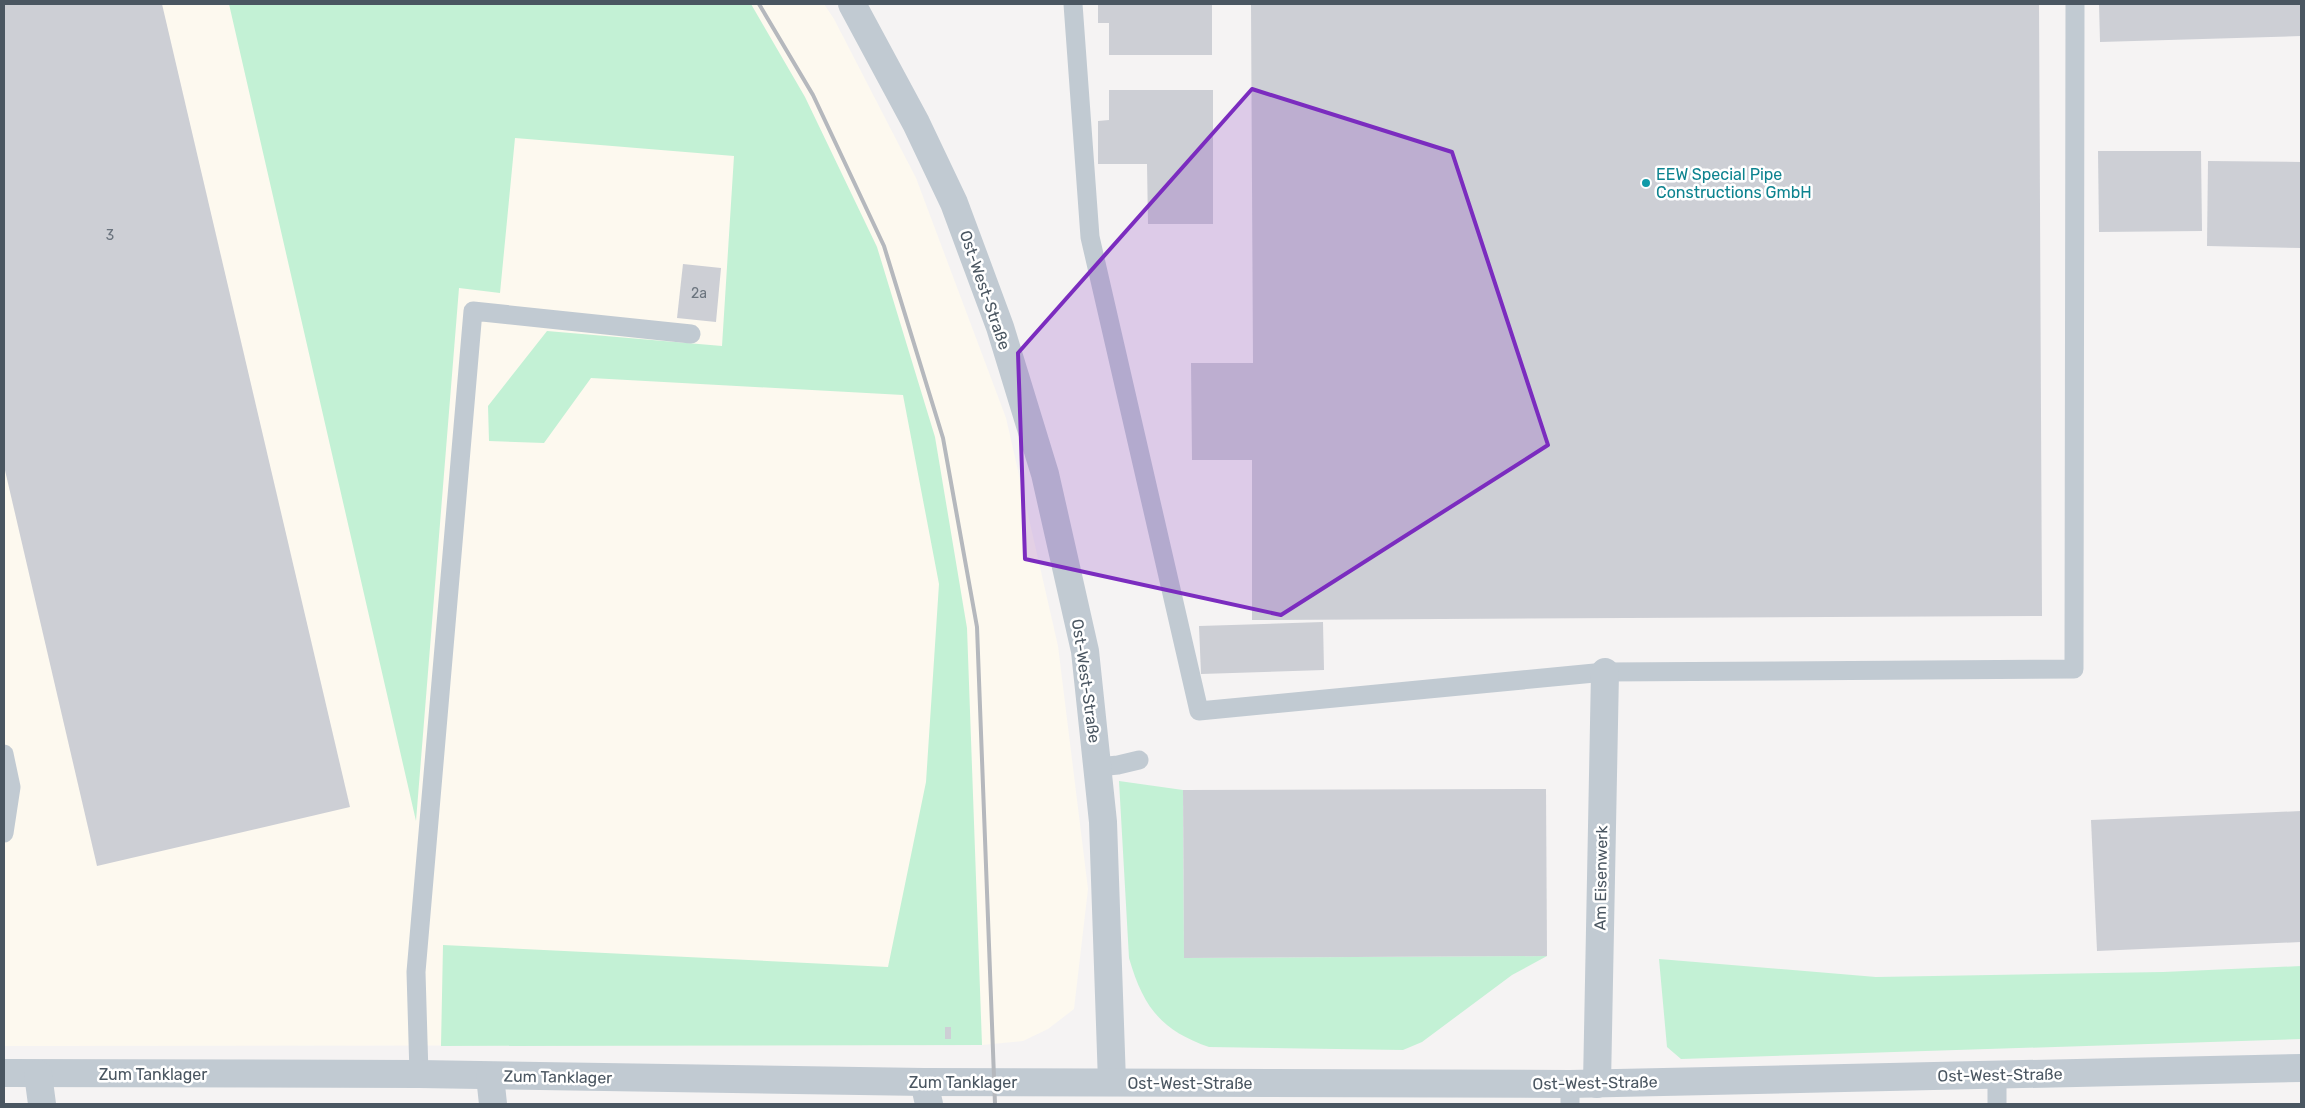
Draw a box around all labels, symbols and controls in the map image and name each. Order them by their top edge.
place label: EEW Special Pipe Constructions GmbH [1656,165,1812,202]
marker: EEW Special Pipe Constructions GmbH [1640,177,1652,189]
house number: 3 [106,227,114,244]
street label: Ost-West-Straße [956,228,1014,352]
house number: 2a [691,285,707,302]
street label: Ost-West-Straße [1068,618,1104,744]
street label: Am Eisenwerk [1591,825,1611,931]
street label: Ost-West-Straße [1937,1064,2063,1086]
street label: Zum Tanklager [99,1065,207,1084]
street label: Zum Tanklager [504,1067,612,1087]
street label: Ost-West-Straße [1532,1072,1658,1094]
street label: Zum Tanklager [909,1073,1017,1092]
street label: Ost-West-Straße [1127,1074,1253,1093]

